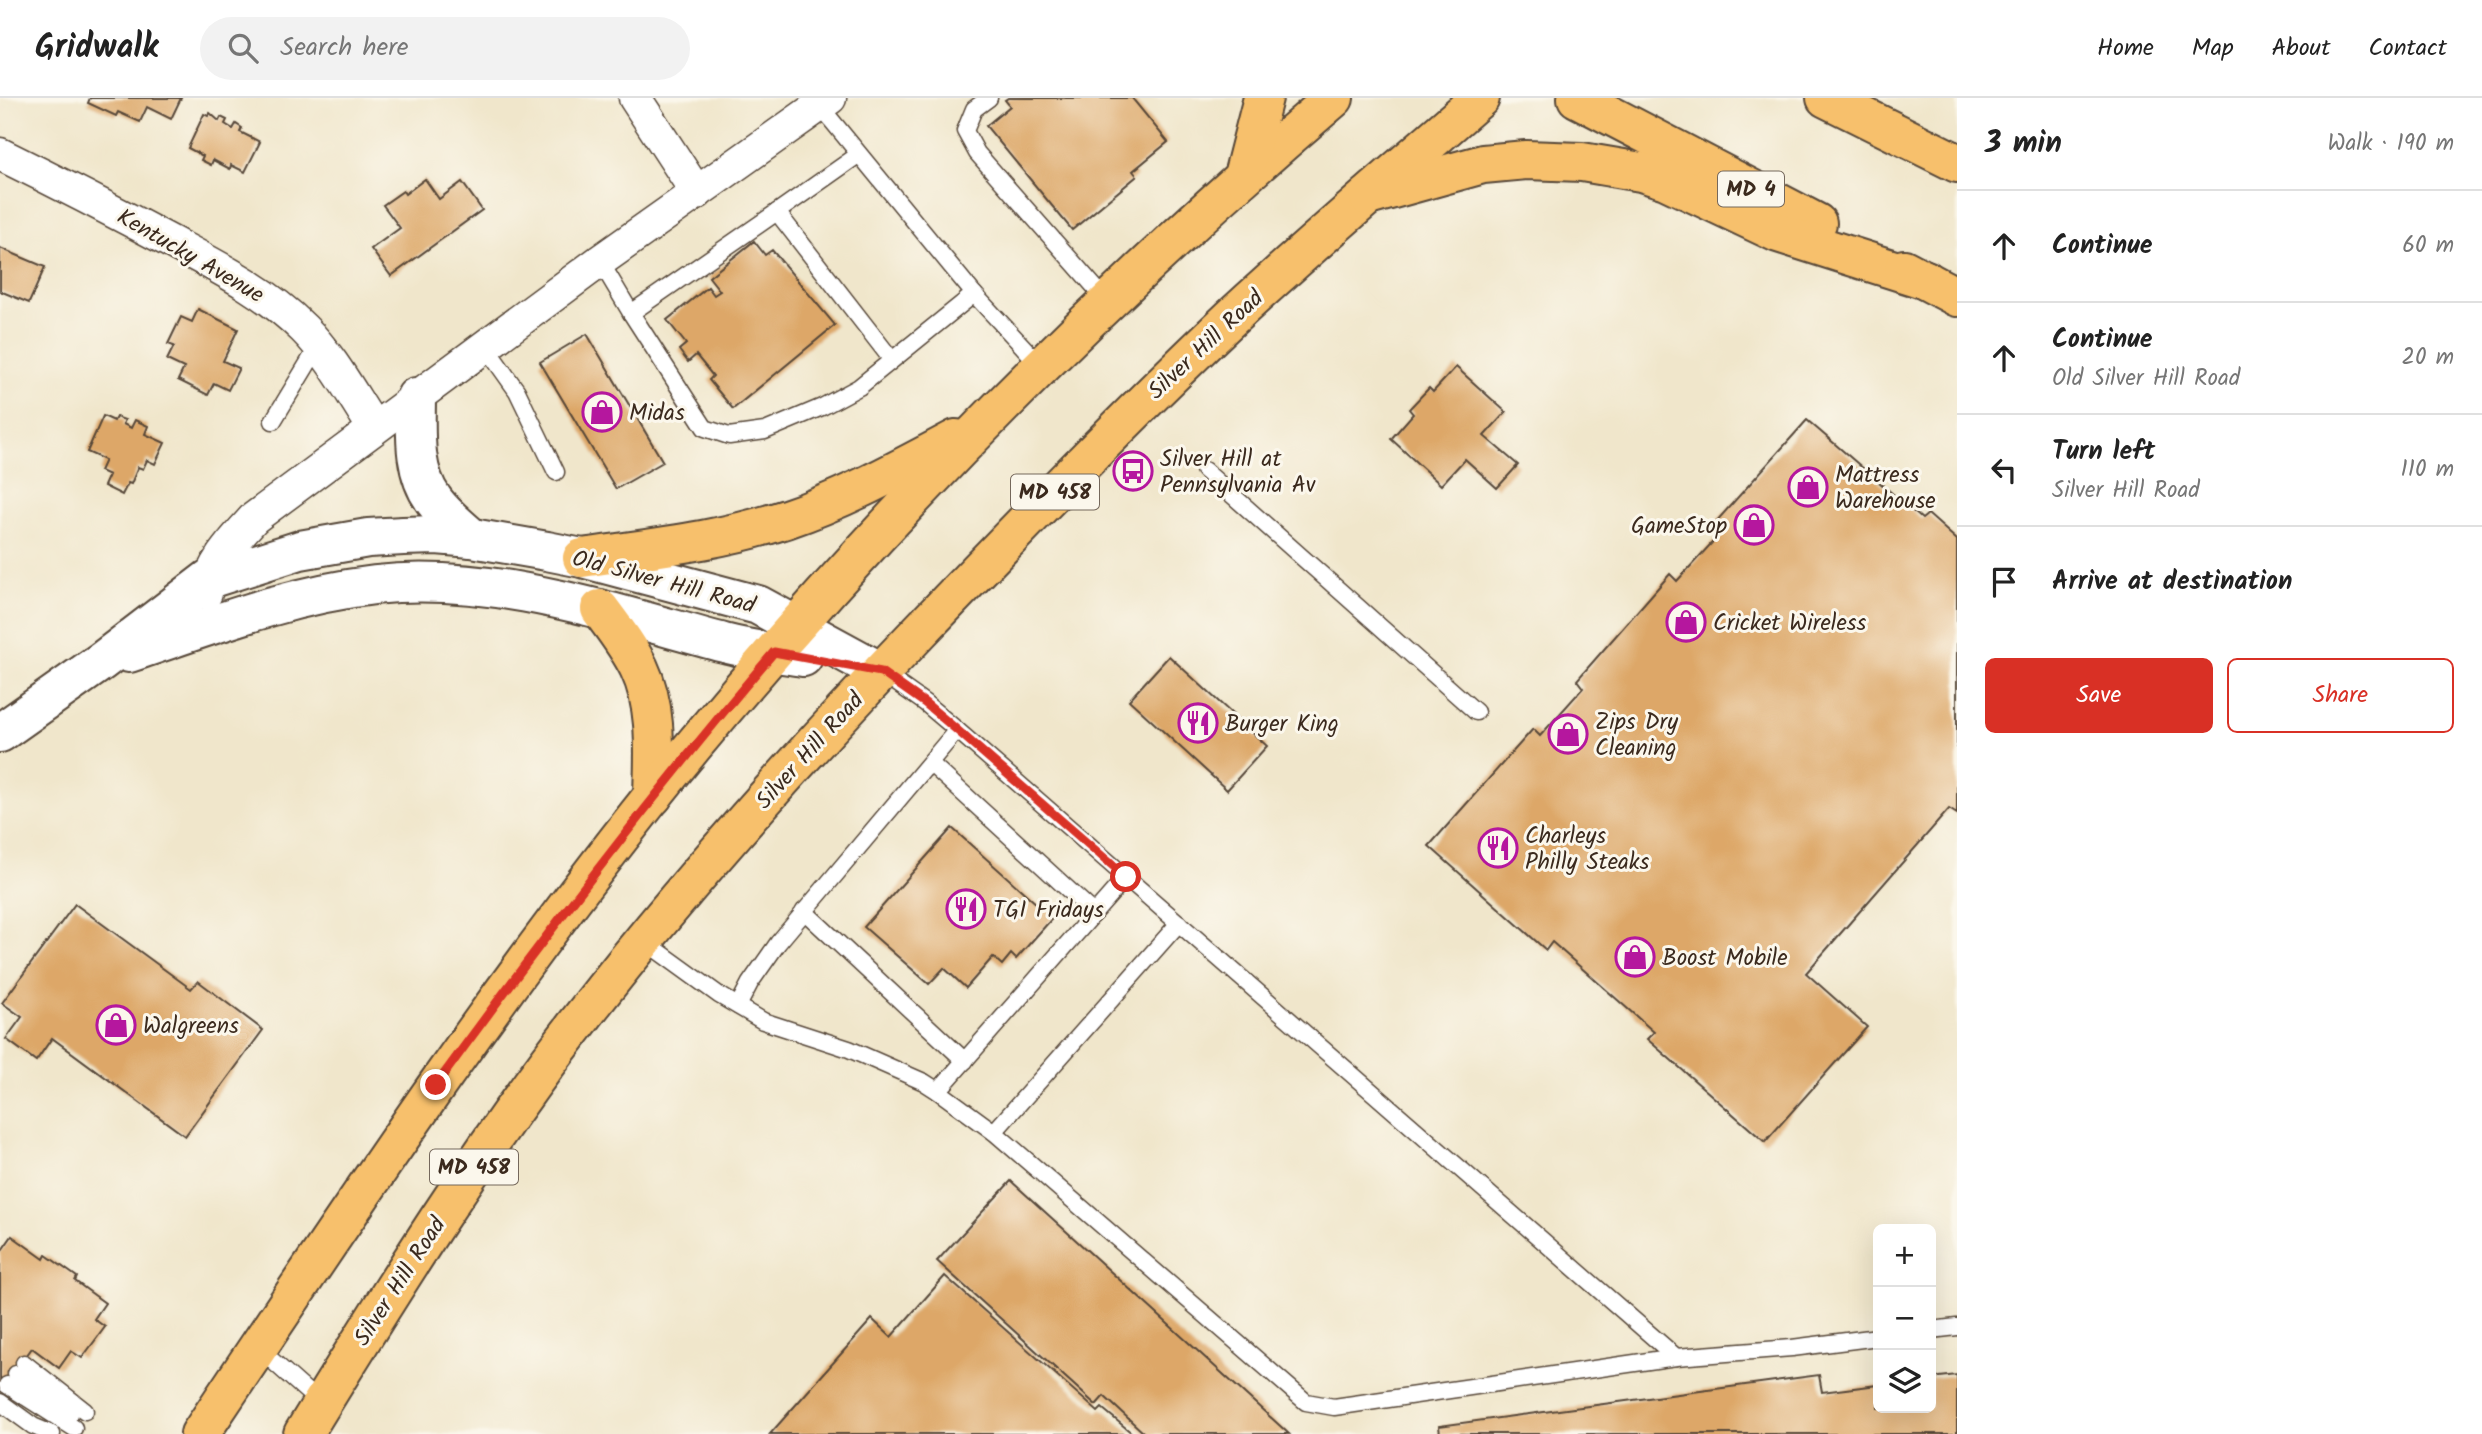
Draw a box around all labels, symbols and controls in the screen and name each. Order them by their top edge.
search box [200,17,690,80]
text: Gridwalk [35,22,158,75]
text: Search here [280,27,409,69]
icon: search [224,29,262,67]
text: Home [2097,29,2154,68]
text: Map [2192,29,2234,68]
text: About [2272,29,2330,68]
text: Contact [2368,29,2447,68]
text: 3 min [1985,120,2062,168]
text: Walk · 190 m [2327,126,2454,162]
road number: MD 4 [1718,172,1784,206]
street label: Kentucky Avenue [110,200,270,314]
text: Continue [2052,225,2153,267]
icon: ahead [1985,227,2023,265]
text: 60 m [2402,228,2454,264]
street label: Silver Hill Road [1140,282,1273,409]
text: Continue [2052,319,2153,361]
icon: ahead [1985,339,2023,377]
text: 20 m [2402,340,2454,376]
text: Old Silver Hill Road [2052,361,2240,397]
shop icon: Midas [581,391,623,433]
place label: Midas [629,396,685,432]
text: Turn left [2052,431,2155,473]
place label: Silver Hill at Pennsylvania Av [1160,442,1316,504]
bus stop icon: Silver Hill at Pennsylvania Av [1112,450,1154,492]
icon: left [1985,451,2023,489]
text: 110 m [2401,452,2454,488]
place label: Mattress Warehouse [1835,458,1936,520]
shop icon: Mattress Warehouse [1787,466,1829,508]
text: Silver Hill Road [2052,473,2200,509]
road number: MD 458 [1011,474,1099,510]
shop icon: GameStop [1733,504,1775,546]
place label: GameStop [1631,509,1727,545]
street label: Old Silver Hill Road [568,541,760,625]
text: Arrive at destination [2052,561,2292,603]
icon: arrive [1985,563,2023,601]
shop icon: Cricket Wireless [1665,601,1707,643]
place label: Cricket Wireless [1713,606,1867,642]
button: Save [1985,658,2213,733]
button: Share [2227,658,2454,733]
street label: Silver Hill Road [748,684,874,818]
restaurant icon: Burger King [1177,702,1219,744]
place label: Zips Dry Cleaning [1595,705,1678,767]
place label: Burger King [1225,707,1339,743]
shop icon: Zips Dry Cleaning [1547,713,1589,755]
place label: Charleys Philly Steaks [1525,819,1650,881]
restaurant icon: Charleys Philly Steaks [1477,827,1519,869]
route start [1110,861,1141,892]
restaurant icon: TGI Fridays [945,888,987,930]
place label: TGI Fridays [993,893,1104,929]
shop icon: Boost Mobile [1614,936,1656,978]
place label: Boost Mobile [1662,941,1788,977]
shop icon: Walgreens [95,1004,137,1046]
place label: Walgreens [143,1009,239,1045]
route end [420,1069,451,1100]
road number: MD 458 [430,1150,518,1184]
street label: Silver Hill Road [345,1210,456,1354]
map controls [1873,1224,1936,1413]
button: + [1873,1224,1936,1287]
button: − [1873,1287,1936,1350]
button: layers [1873,1350,1936,1413]

